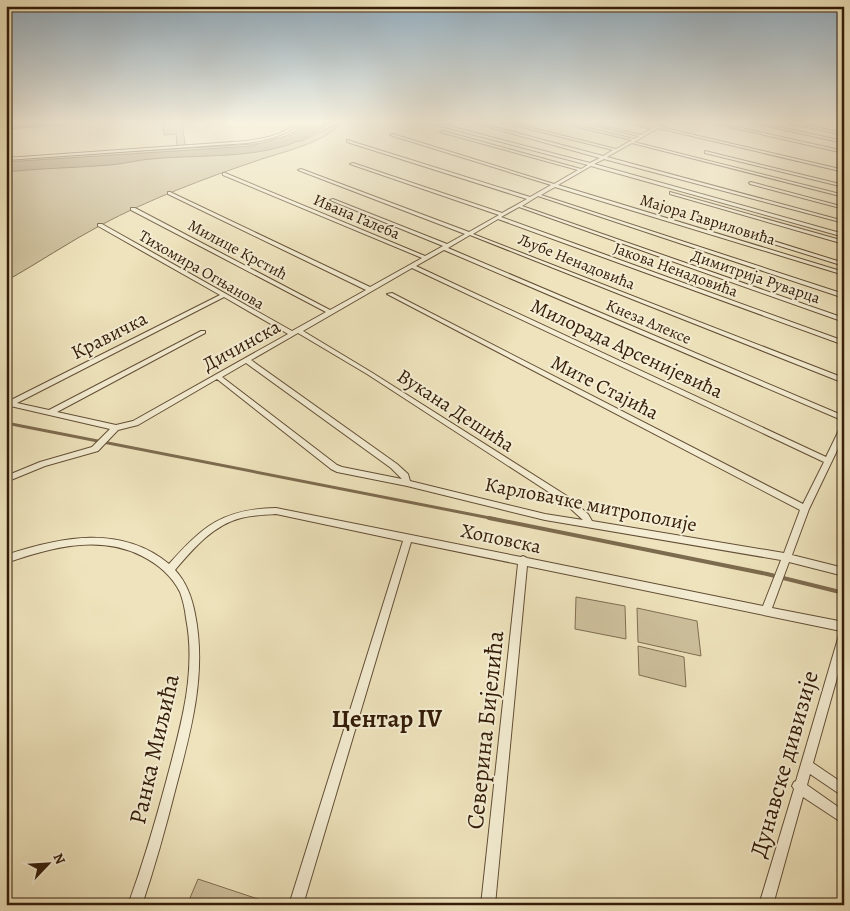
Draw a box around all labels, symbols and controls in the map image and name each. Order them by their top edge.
street label: Ивана Галеба [310,189,404,245]
street label: Мајора Гавриловића [637,189,779,251]
street label: Милице Крстић [184,214,292,286]
street label: Тихомира Огњанова [135,225,269,315]
street label: Љубе Ненадовића [515,228,639,296]
street label: Јакова Ненадовића [610,237,742,303]
street label: Димитрија Руварца [688,245,824,310]
street label: Милорада Арсенијевића [526,292,728,405]
street label: Кнеза Алексе [603,294,695,350]
street label: Кравичка [67,304,153,366]
street label: Дичинска [197,313,286,378]
street label: Мите Стајића [546,349,664,427]
street label: Вукана Дешића [392,362,520,459]
street label: Карловачке митрополије [482,471,699,538]
street label: Хоповска [458,517,544,560]
street label: Северина Бијелића [459,629,511,831]
street label: Дунавске дивизије [742,667,826,861]
street label: Ранка Миљића [121,671,187,827]
district label: Центар IV [332,702,443,736]
north arrow [22,838,72,888]
text: N [49,850,70,867]

